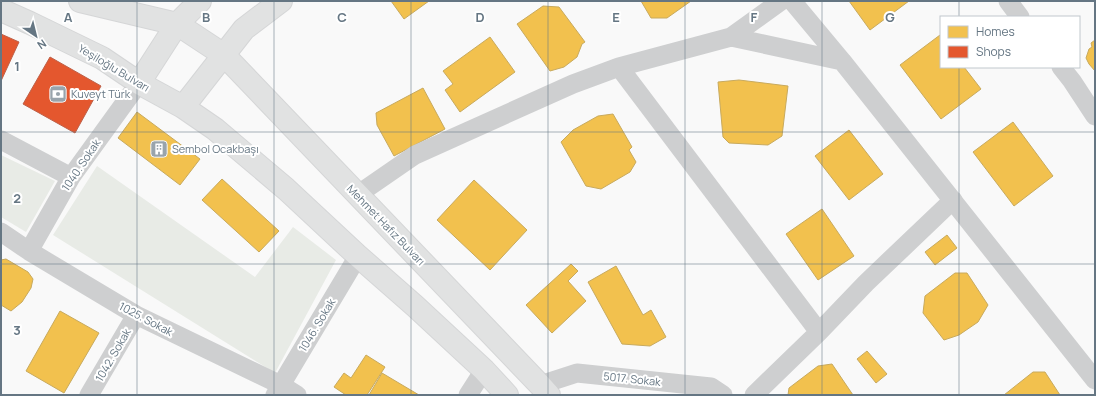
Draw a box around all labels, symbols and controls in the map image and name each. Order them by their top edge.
text: A [64,8,73,26]
text: B [202,8,210,26]
text: C [337,8,347,26]
text: D [475,8,485,26]
text: E [612,8,620,26]
text: F [751,8,758,26]
text: G [885,8,895,26]
north arrow [16,16,56,56]
legend [940,16,1080,68]
text: Homes [976,23,1015,40]
text: N [34,36,50,53]
street label: Yeşiloğlu Bulvarı [76,40,153,95]
text: Shops [976,43,1011,60]
text: 1 [14,57,20,75]
bank icon: Kuveyt Türk [48,84,68,104]
place label: Kuveyt Türk [71,86,131,101]
street label: 1040. Sokak [58,135,104,194]
building icon: Sembol Ocakbaşı [149,139,169,159]
place label: Sembol Ocakbaşı [172,141,259,156]
street label: Mehmet Hafız Bulvarı [344,181,429,268]
text: 2 [13,189,21,207]
street label: 1046. Sokak [295,295,339,354]
street label: 1025. Sokak [117,298,176,339]
text: 3 [13,321,21,339]
street label: 1042. Sokak [91,325,134,384]
street label: 5017. Sokak [603,368,662,389]

